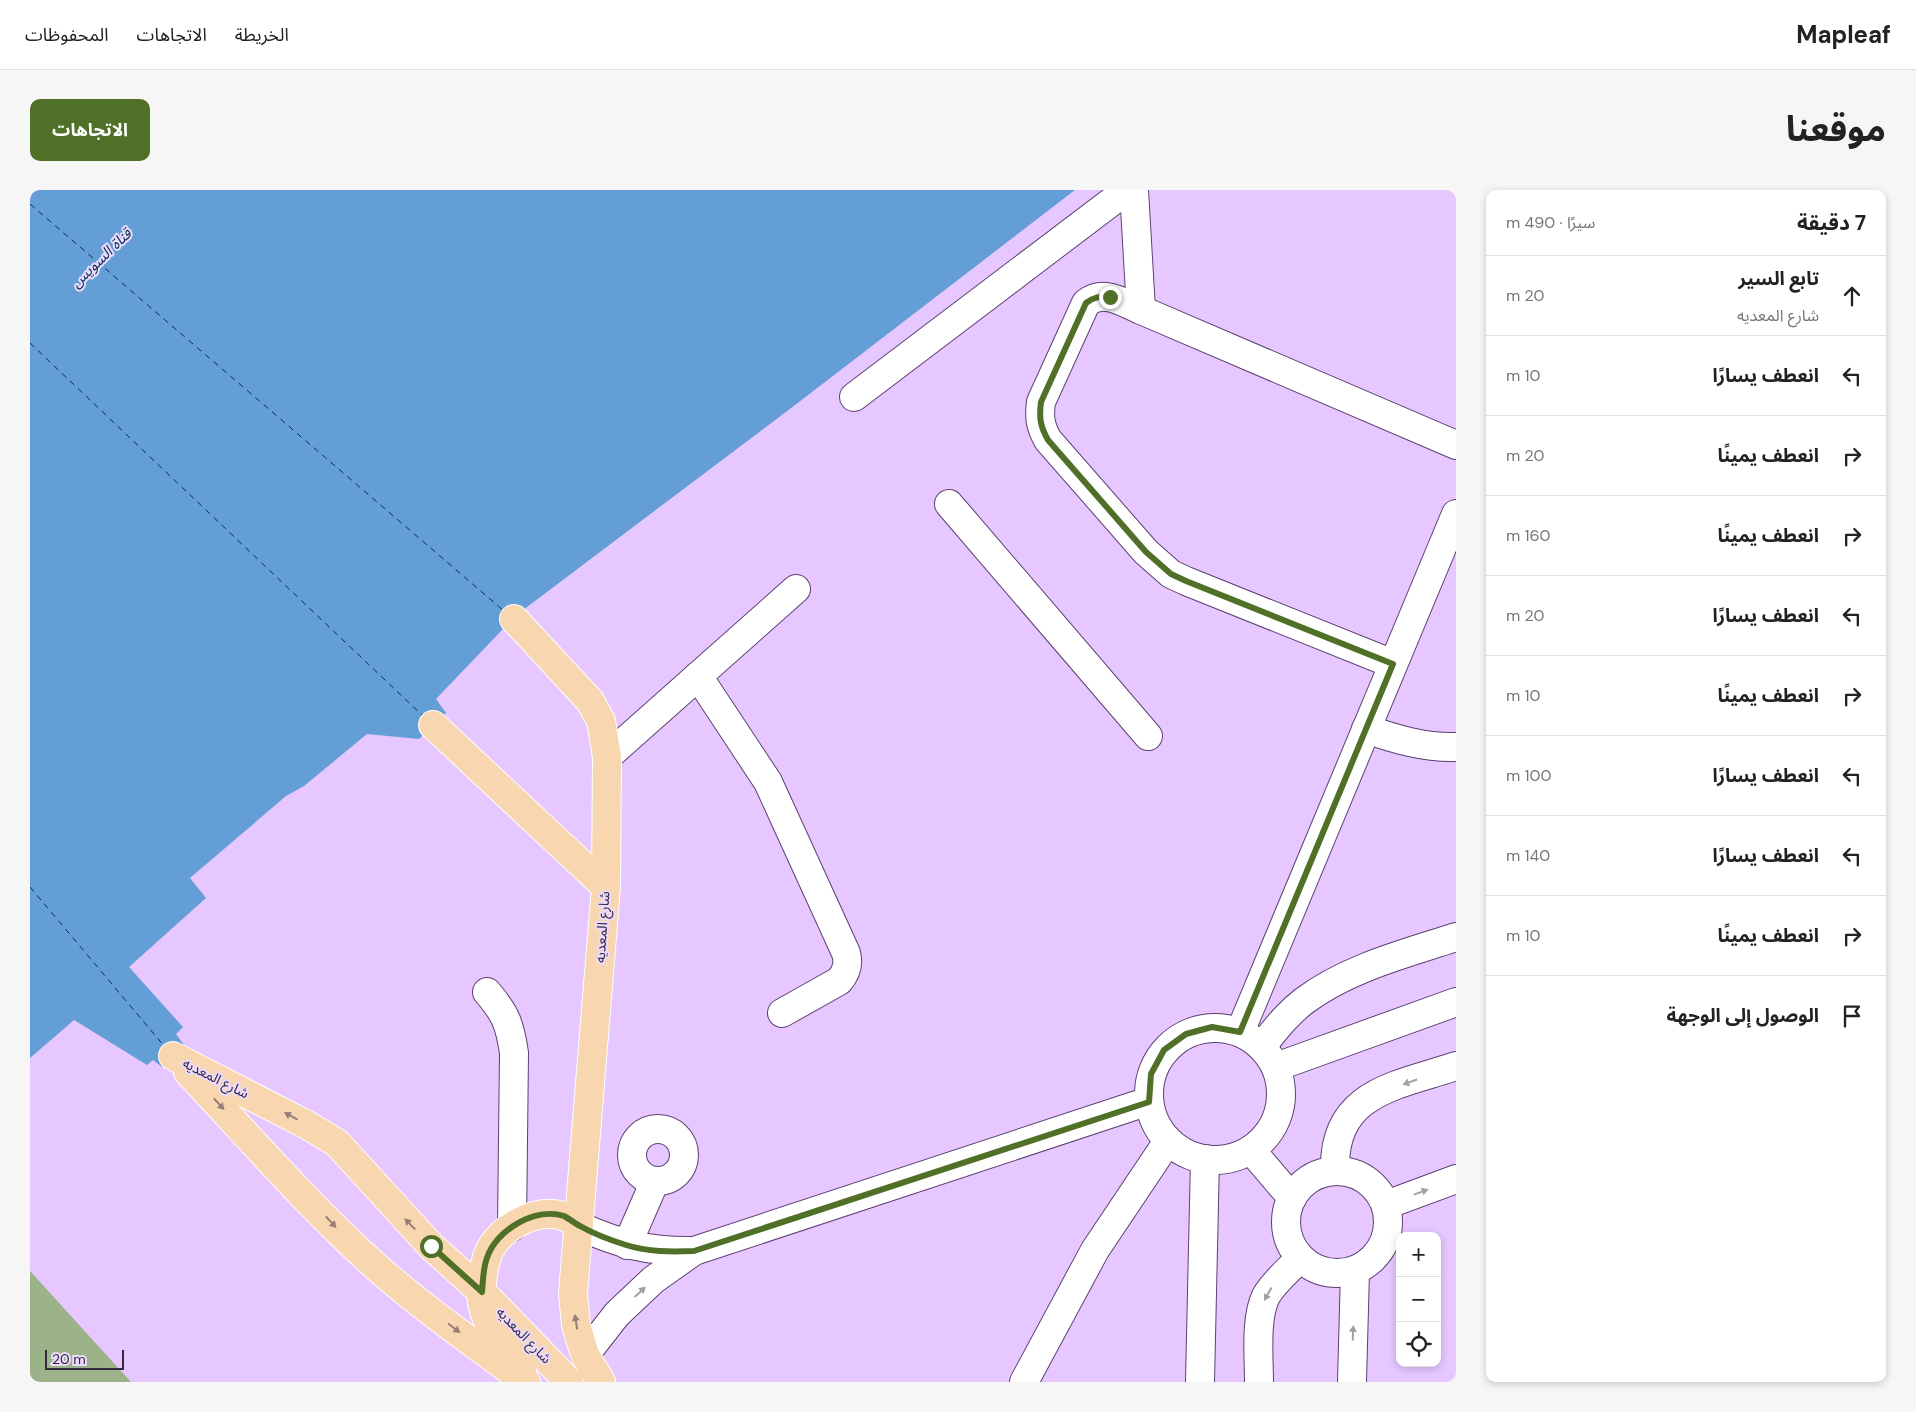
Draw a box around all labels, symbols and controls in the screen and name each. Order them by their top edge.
text: Mapleaf [1796,19,1891,50]
text: المحفوظات [25,23,109,47]
text: الاتجاهات [137,23,207,47]
text: الخريطة [235,23,289,47]
button: الاتجاهات [30,99,150,161]
text: موقعنا [1786,106,1886,152]
text: 7 دقيقة [1797,209,1866,237]
text: سيرًا · 490 m [1506,212,1595,233]
water label: قناة السويس [66,223,137,292]
text: تابع السير [1738,266,1819,291]
icon: ahead [1838,282,1866,310]
text: 20 m [1506,285,1545,306]
route end [1099,286,1122,309]
text: شارع المعديه [1737,305,1819,326]
icon: left [1838,362,1866,390]
text: انعطف يسارًا [1712,363,1819,388]
text: 10 m [1506,365,1540,386]
icon: right [1838,442,1866,470]
text: انعطف يمينًا [1717,443,1819,468]
text: 20 m [1506,445,1545,466]
icon: right [1838,522,1866,550]
text: انعطف يمينًا [1717,523,1819,548]
text: 160 m [1506,525,1551,546]
icon: left [1838,602,1866,630]
text: انعطف يسارًا [1712,603,1819,628]
text: 20 m [1506,605,1545,626]
icon: right [1838,682,1866,710]
text: انعطف يمينًا [1717,683,1819,708]
text: 10 m [1506,685,1540,706]
icon: left [1838,762,1866,790]
text: انعطف يسارًا [1712,763,1819,788]
text: 100 m [1506,765,1551,786]
icon: left [1838,842,1866,870]
text: انعطف يسارًا [1712,843,1819,868]
text: 140 m [1506,845,1550,866]
street label: شارع المعديه [591,891,615,964]
icon: right [1838,922,1866,950]
text: انعطف يمينًا [1717,923,1819,948]
text: 10 m [1506,925,1540,946]
icon: arrive [1838,1002,1866,1030]
text: الوصول إلى الوجهة [1667,1003,1819,1028]
street label: شارع المعديه [179,1054,252,1104]
one-way arrow [1402,1078,1417,1086]
one-way arrow [213,1098,225,1110]
one-way arrow [284,1112,298,1120]
one-way arrow [1414,1188,1429,1196]
one-way arrow [324,1216,336,1228]
one-way arrow [404,1219,416,1231]
map controls [1396,1232,1441,1367]
button: + [1396,1232,1441,1277]
route start [420,1235,443,1258]
button: − [1396,1277,1441,1322]
one-way arrow [634,1286,646,1298]
one-way arrow [1264,1287,1272,1302]
street label: شارع المعديه [491,1303,555,1368]
one-way arrow [572,1313,580,1329]
button: locate [1396,1322,1441,1367]
one-way arrow [447,1323,460,1334]
one-way arrow [1349,1325,1357,1341]
scale bar [45,1347,124,1370]
text: 20 m [52,1350,86,1368]

